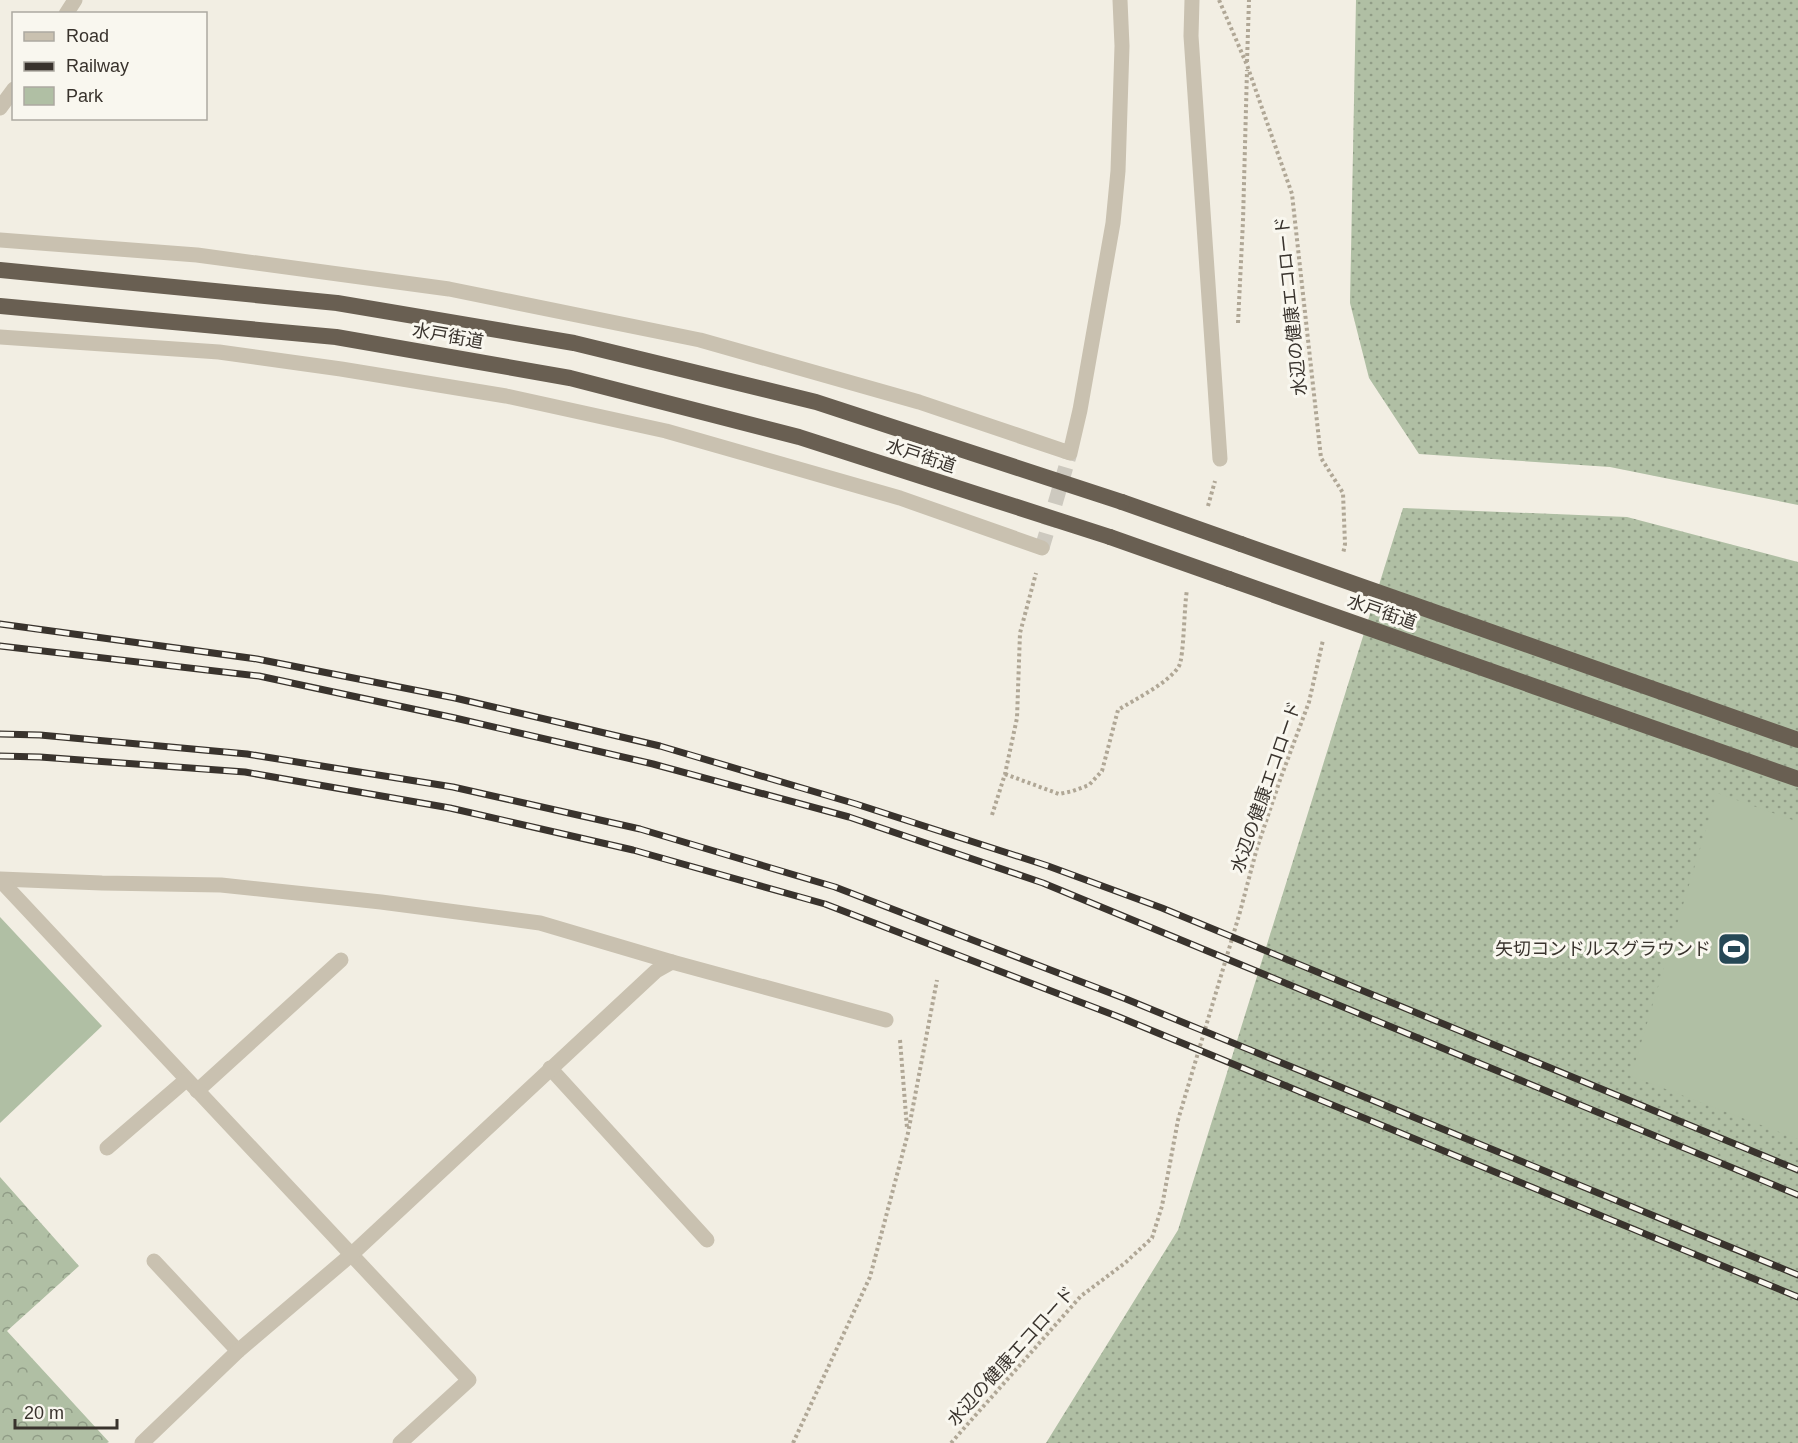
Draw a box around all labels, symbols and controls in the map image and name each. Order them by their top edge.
legend [12,12,207,120]
text: Road [66,26,109,46]
text: Railway [66,56,129,76]
text: Park [66,86,104,106]
street label: 水辺の健康エコロード [1272,215,1310,397]
street label: 水戸街道 [411,320,485,352]
street label: 水戸街道 [884,435,958,477]
street label: 水戸街道 [1345,591,1419,633]
street label: 水辺の健康エコロード [1227,699,1305,875]
sports icon: 矢切コンドルスグラウンド [1716,931,1752,967]
place label: 矢切コンドルスグラウンド [1495,939,1711,959]
street label: 水辺の健康エコロード [943,1282,1079,1430]
scale bar [15,1392,117,1430]
text: 20 m [24,1403,64,1423]

